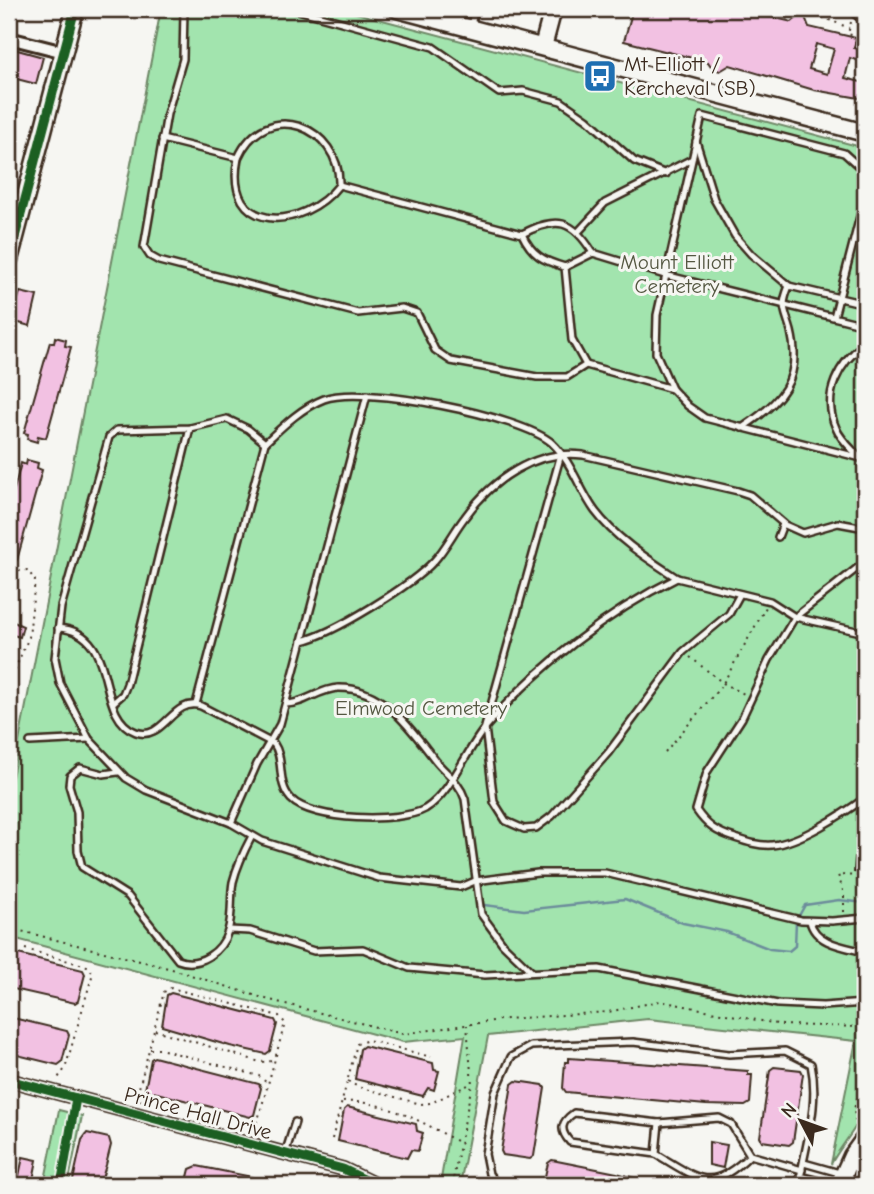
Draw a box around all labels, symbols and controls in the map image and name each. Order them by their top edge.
place label: Mt Elliott / Kercheval (SB) [624,52,756,100]
bus stop icon: Mt Elliott / Kercheval (SB) [581,57,619,95]
park label: Mount Elliott Cemetery [620,250,735,298]
park label: Elmwood Cemetery [335,696,508,720]
street label: Prince Hall Drive [122,1082,274,1144]
north arrow [766,1086,836,1156]
text: N [777,1099,801,1122]

